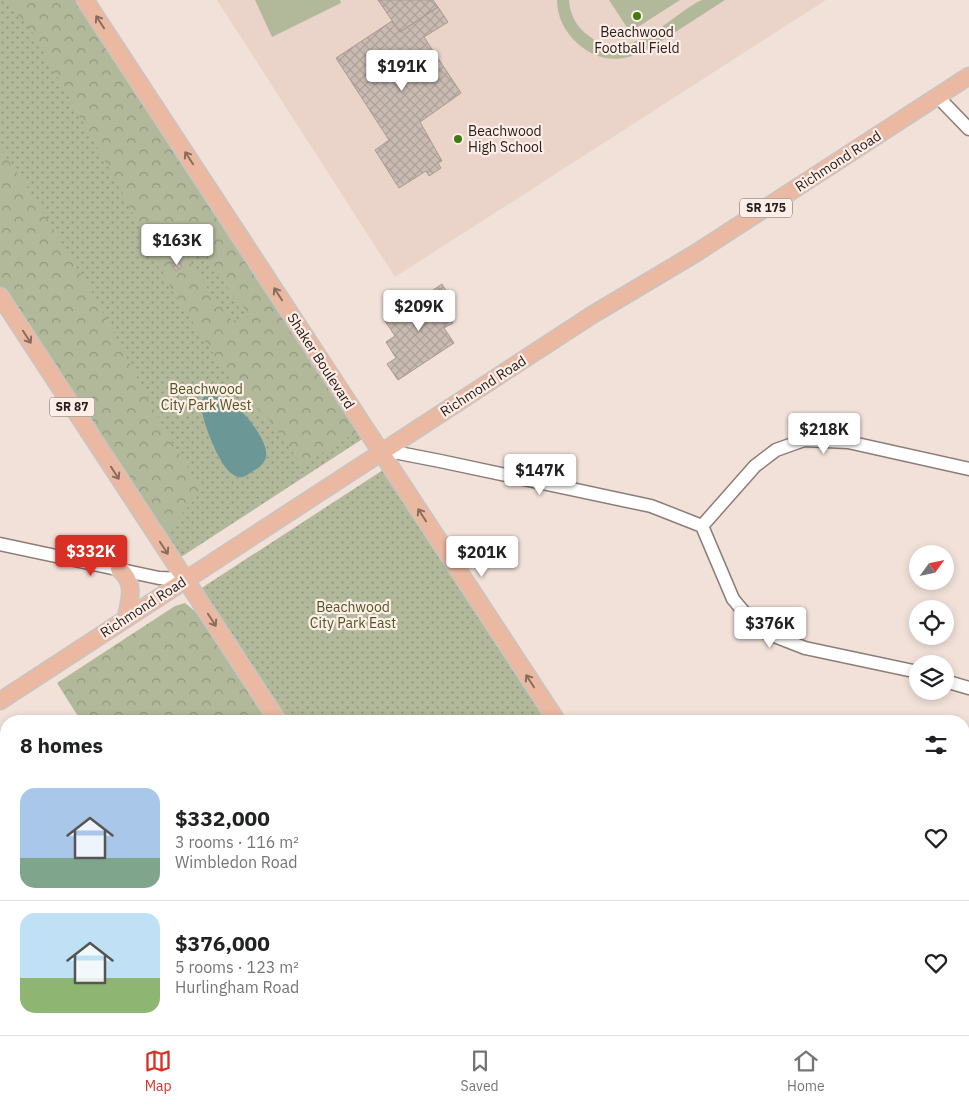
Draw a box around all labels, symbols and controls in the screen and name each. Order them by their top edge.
marker: Beachwood Football Field [631,10,643,22]
one-way arrow [94,16,104,30]
place label: Beachwood Football Field [594,23,680,57]
pin: $191K [367,49,437,92]
text: $191K [377,56,427,76]
place label: Beachwood High School [468,122,543,156]
street label: Richmond Road [792,126,884,196]
marker: Beachwood High School [452,133,464,145]
one-way arrow [183,152,193,166]
road number: SR 175 [740,198,792,218]
pin: $163K [142,224,212,266]
text: $163K [152,230,202,250]
one-way arrow [273,287,283,301]
pin: $209K [384,290,454,332]
text: $209K [394,296,444,316]
street label: Shaker Boulevard [283,310,359,412]
one-way arrow [21,330,32,344]
street label: Richmond Road [437,351,529,421]
park label: Beachwood City Park West [161,380,251,414]
road number: SR 87 [50,398,94,417]
pin: $218K [789,412,859,455]
text: $218K [799,419,849,439]
pin: $147K [505,454,575,496]
text: $147K [515,460,565,480]
one-way arrow [110,466,121,480]
one-way arrow [417,509,427,523]
pin: $332K [56,534,126,577]
pin: $201K [447,536,517,578]
text: $332K [66,541,116,561]
one-way arrow [160,541,170,555]
text: $201K [457,542,507,562]
north arrow [909,545,954,590]
map controls [909,545,954,700]
street label: Richmond Road [97,572,189,642]
park label: Beachwood City Park East [310,598,396,632]
button: locate [909,600,954,645]
pin: $376K [735,606,805,649]
one-way arrow [207,613,217,627]
text: $376K [745,613,795,633]
button: layers [909,655,954,700]
one-way arrow [525,674,535,688]
text: 8 homes [20,731,103,759]
icon: filters [922,731,950,759]
text: $332,000 [175,804,270,832]
icon: home [60,808,120,868]
icon: heart [922,824,950,852]
text: 3 rooms · 116 m² [175,832,299,852]
text: Wimbledon Road [175,852,298,872]
text: $376,000 [175,929,270,957]
icon: home [60,933,120,993]
icon: heart [922,949,950,977]
text: 5 rooms · 123 m² [175,957,299,977]
text: Hurlingham Road [175,977,299,997]
tab: Map [144,1047,172,1095]
tab: Saved [461,1047,499,1095]
tab: Home [787,1047,825,1095]

